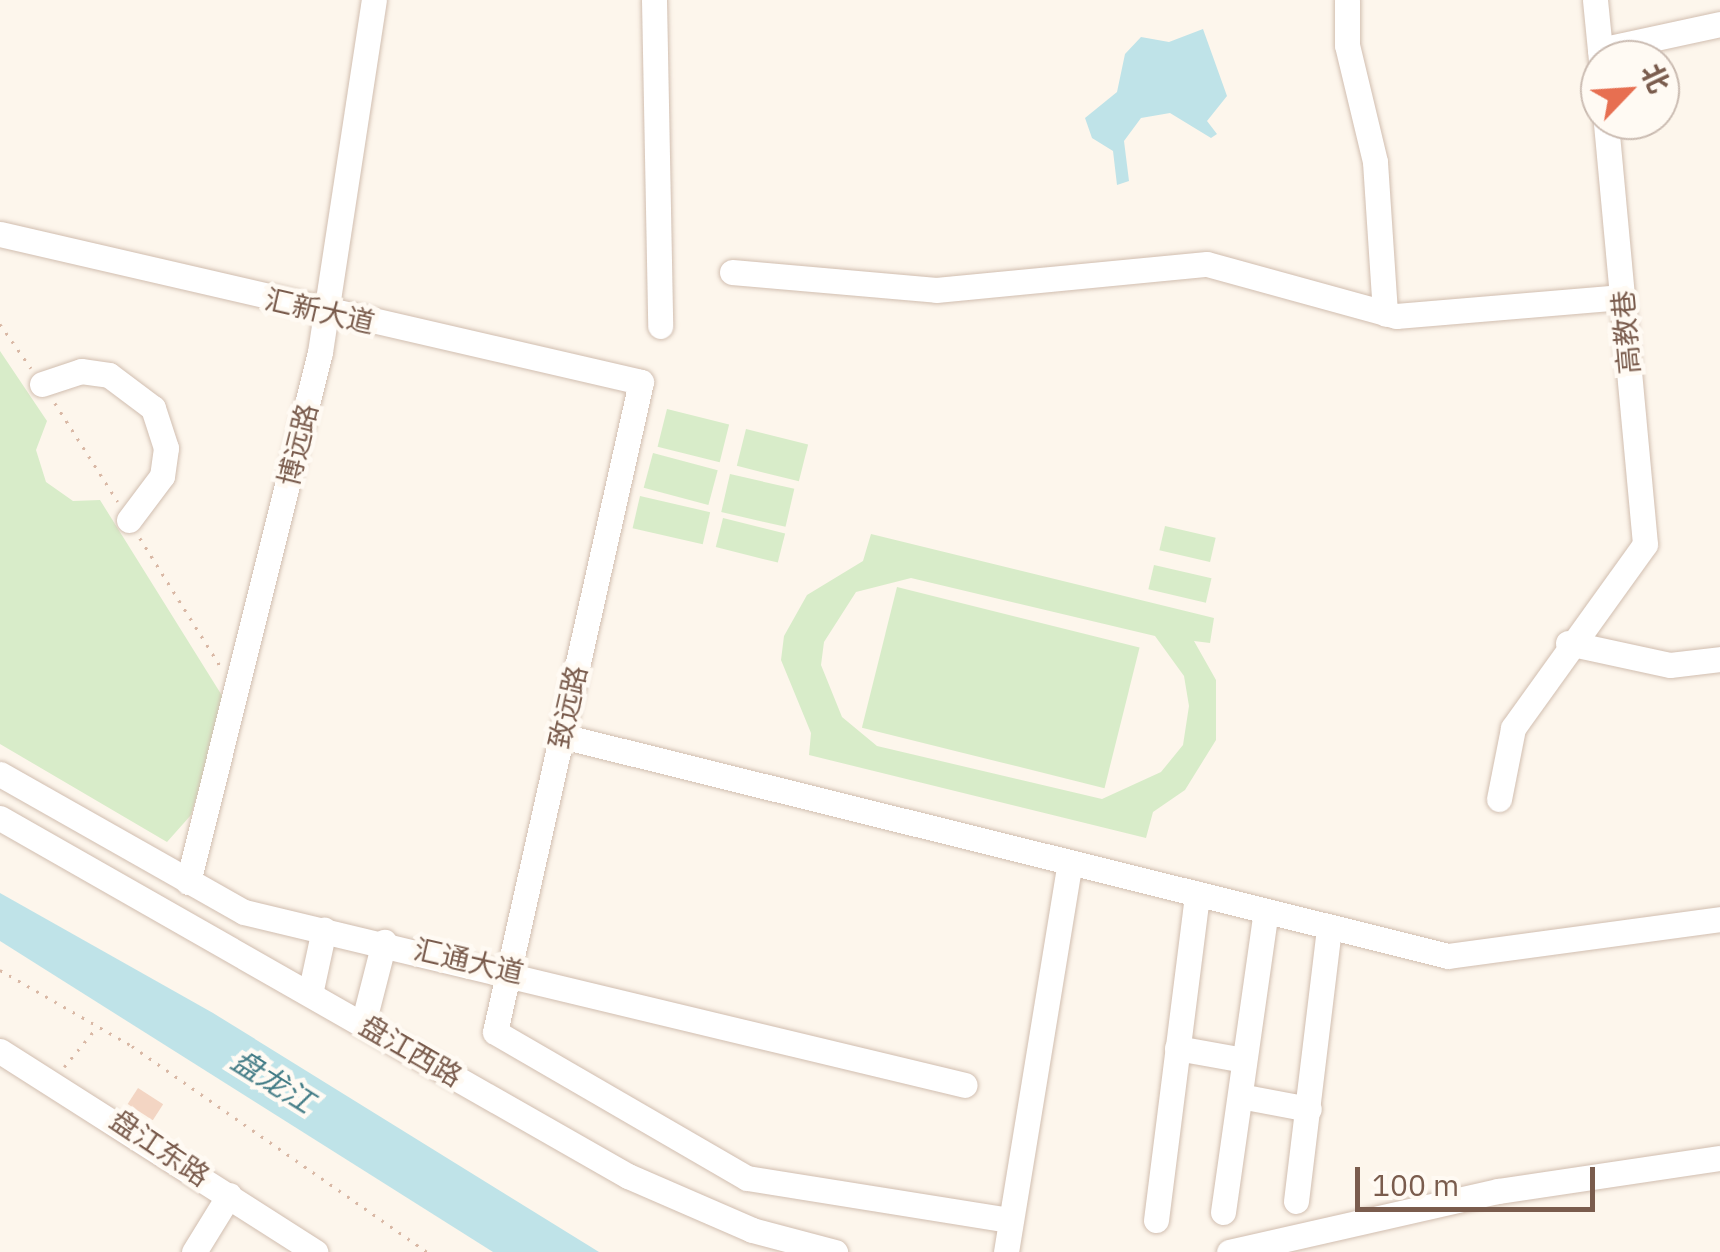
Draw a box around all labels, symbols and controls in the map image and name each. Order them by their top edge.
north arrow [1580,40,1680,140]
text: 北 [1633,57,1679,98]
street label: 汇新大道 [262,282,378,340]
street label: 高教巷 [1606,289,1646,375]
street label: 博远路 [272,400,324,490]
street label: 致远路 [542,662,594,752]
street label: 汇通大道 [411,932,527,990]
street label: 盘江西路 [354,1008,468,1094]
water label: 盘龙江 [225,1042,321,1120]
street label: 盘江东路 [104,1103,216,1193]
scale bar [1360,1147,1600,1209]
text: 100 m [1372,1165,1459,1204]

